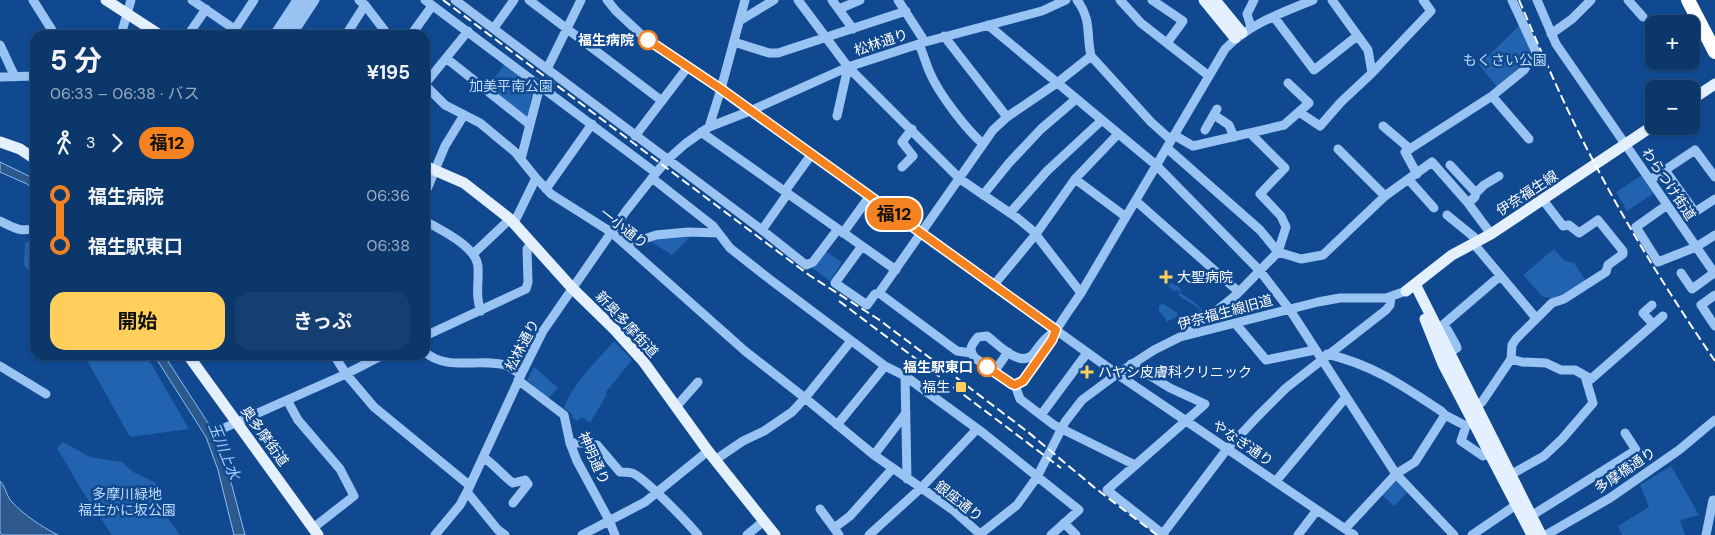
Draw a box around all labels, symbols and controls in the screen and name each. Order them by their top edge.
map controls [1645,15,1700,135]
button: + [1645,15,1700,70]
street label: 松林通り [852,25,910,59]
marker: 福生病院 [638,30,658,50]
place label: 福生病院 [578,31,634,49]
text: 5 分 [50,42,102,79]
park label: もくさい公園 [1463,51,1547,69]
text: ¥195 [367,60,410,85]
park label: 加美平南公園 [469,77,553,95]
button: − [1645,80,1700,135]
text: 06:33 – 06:38 · バス [50,83,199,104]
icon: walk [50,129,78,157]
icon: forward [103,129,131,157]
text: 福12 [149,131,184,155]
text: 3 [86,132,95,153]
street label: わらつけ街道 [1638,144,1700,224]
street label: 伊奈福生線 [1493,166,1561,220]
text: 福生病院 [88,184,164,209]
text: 06:36 [366,185,410,206]
line badge: 福12 [865,198,923,230]
text: 福12 [877,202,911,226]
street label: 一小通り [596,204,652,252]
text: 福生駅東口 [88,234,183,259]
text: 06:38 [367,235,410,256]
place label: 大聖病院 [1177,268,1233,286]
marker: 大聖病院 [1159,270,1173,284]
street label: 新奥多摩街道 [592,287,662,361]
street label: 伊奈福生線旧道 [1175,291,1275,333]
button: 開始 [50,292,225,350]
button: きっぷ [235,292,410,350]
street label: 松林通り [501,316,543,374]
marker: 福生駅東口 [977,357,997,377]
place label: 福生駅東口 [903,358,973,376]
place label: ハヤシ皮膚科クリニック [1098,363,1252,381]
marker: ハヤシ皮膚科クリニック [1080,365,1094,379]
place label: 福生 [922,378,950,396]
marker: 福生 [954,380,968,394]
street label: 奥多摩街道 [237,402,293,470]
street label: やなぎ通り [1209,416,1277,470]
water label: 玉川上水 [203,419,245,484]
street label: 神明通り [574,429,614,487]
street label: 多摩橋通り [1591,443,1659,497]
street label: 銀座通り [931,477,987,525]
park label: 多摩川緑地 福生かに坂公園 [78,485,176,519]

